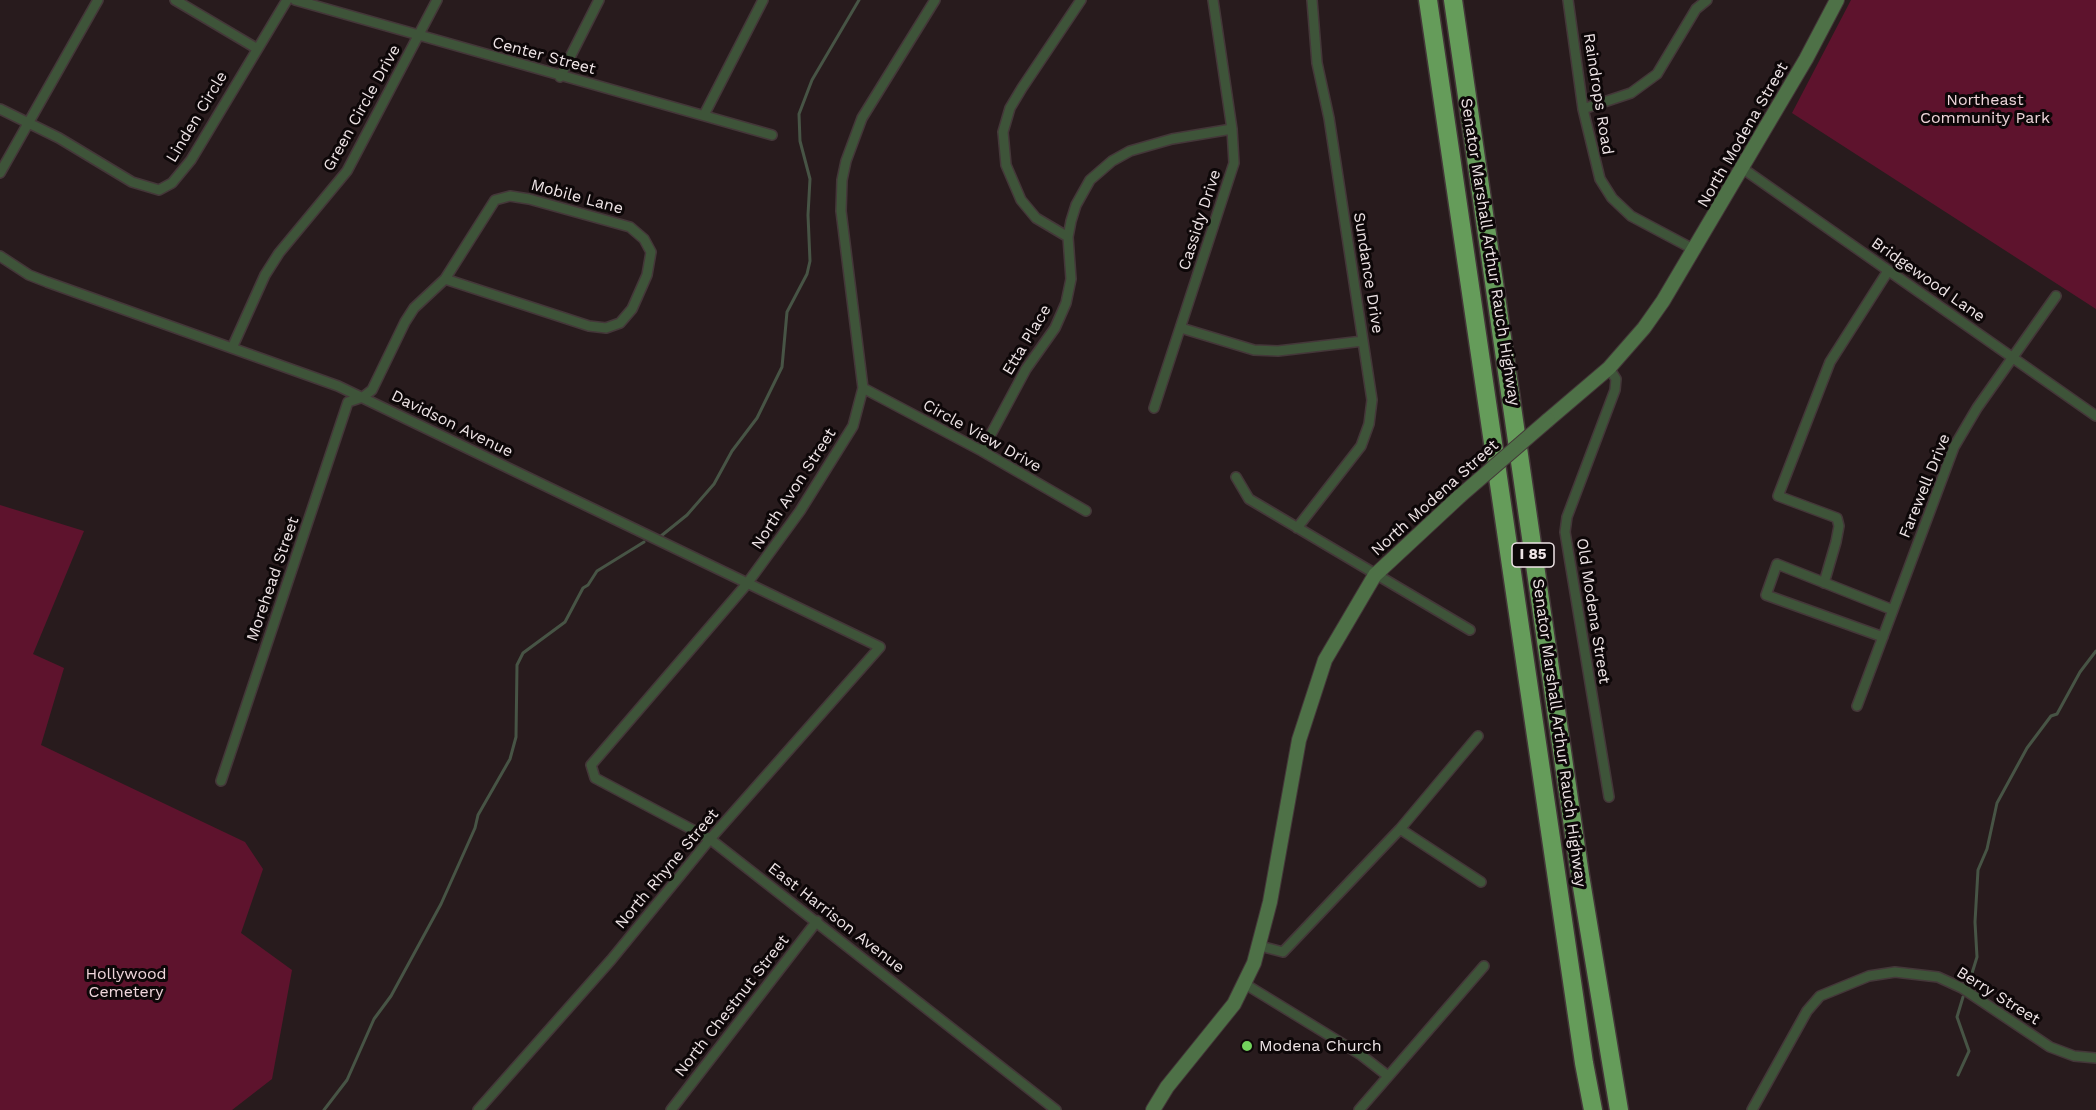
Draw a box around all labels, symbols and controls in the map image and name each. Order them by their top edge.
street label: Raindrops Road [1579,32,1617,156]
street label: Center Street [490,33,598,79]
street label: Green Circle Drive [319,41,405,175]
street label: North Modena Street [1694,59,1792,211]
street label: Linden Circle [162,68,232,166]
park label: Northeast Community Park [1920,90,2050,128]
street label: Senator Marshall Arthur Rauch Highway [1456,97,1524,407]
street label: Cassidy Drive [1175,167,1225,273]
street label: Mobile Lane [529,175,625,219]
street label: Sundance Drive [1349,211,1387,335]
street label: Bridgewood Lane [1867,234,1989,326]
street label: Etta Place [999,301,1055,379]
street label: Davidson Avenue [388,386,516,462]
street label: Circle View Drive [919,396,1045,476]
street label: North Avon Street [748,425,840,553]
street label: Farewell Drive [1895,431,1955,541]
street label: North Modena Street [1368,436,1502,560]
street label: Morehead Street [243,514,303,644]
street label: Old Modena Street [1572,537,1614,685]
road number: I 85 [1512,543,1554,567]
street label: Senator Marshall Arthur Rauch Highway [1528,578,1590,888]
street label: North Rhyne Street [611,805,723,933]
street label: East Harrison Avenue [764,859,908,977]
street label: North Chestnut Street [671,931,793,1081]
street label: Berry Street [1953,963,2043,1029]
park label: Hollywood Cemetery [85,964,167,1002]
place label: Modena Church [1259,1036,1382,1056]
marker: Modena Church [1240,1039,1254,1053]

